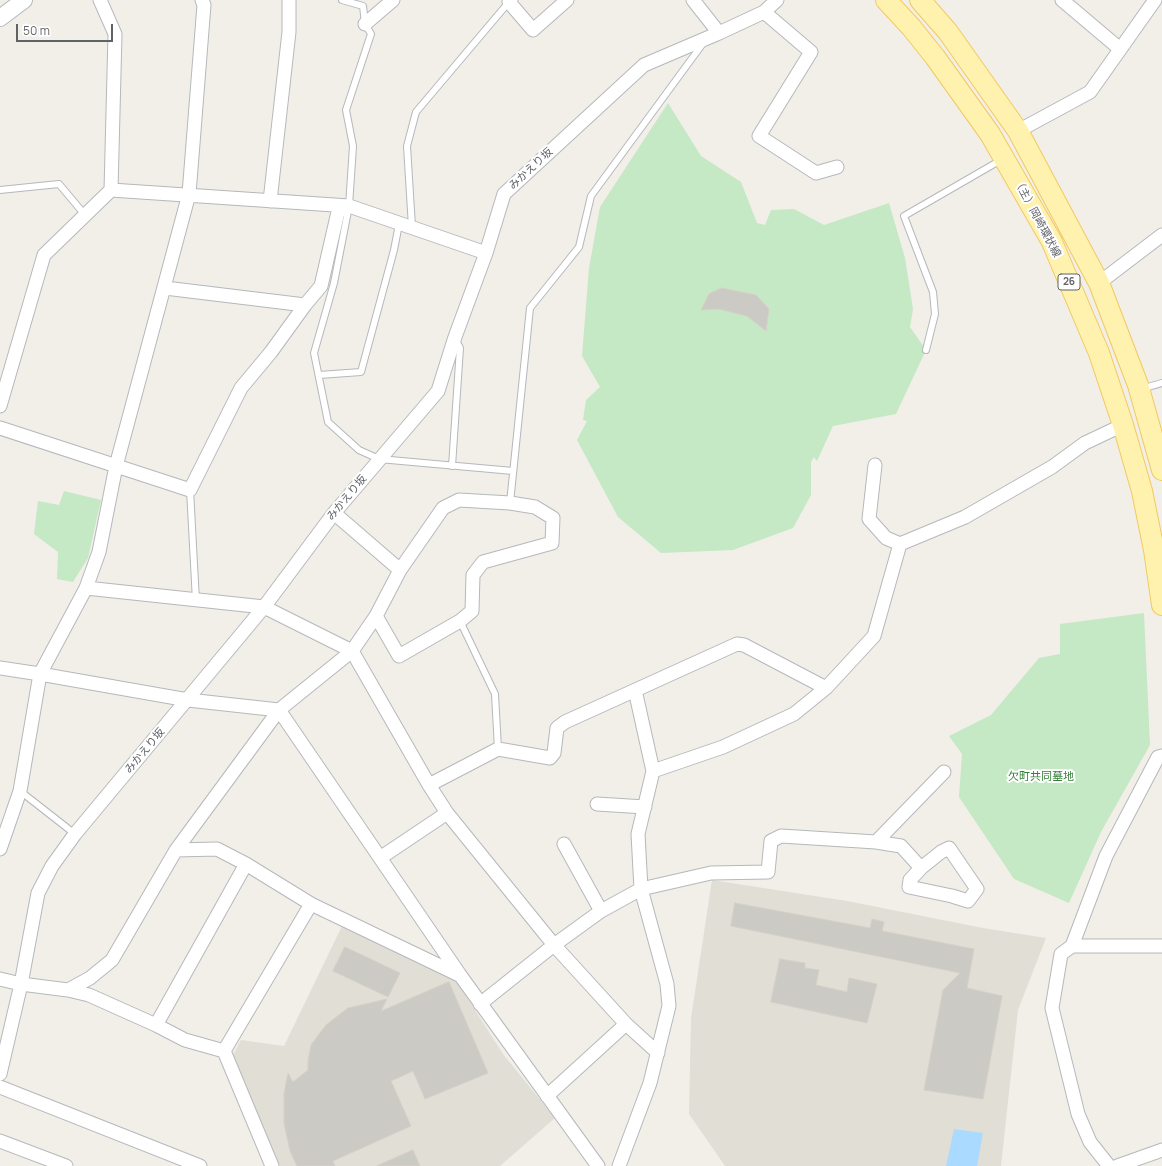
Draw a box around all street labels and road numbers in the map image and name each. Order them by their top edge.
street label: みかえり坂 [506,145,556,193]
street label: （主）岡崎環状線 [1011,176,1063,260]
road number: 26 [1058,274,1080,290]
street label: みかえり坂 [324,473,370,523]
street label: みかえり坂 [122,726,168,776]

